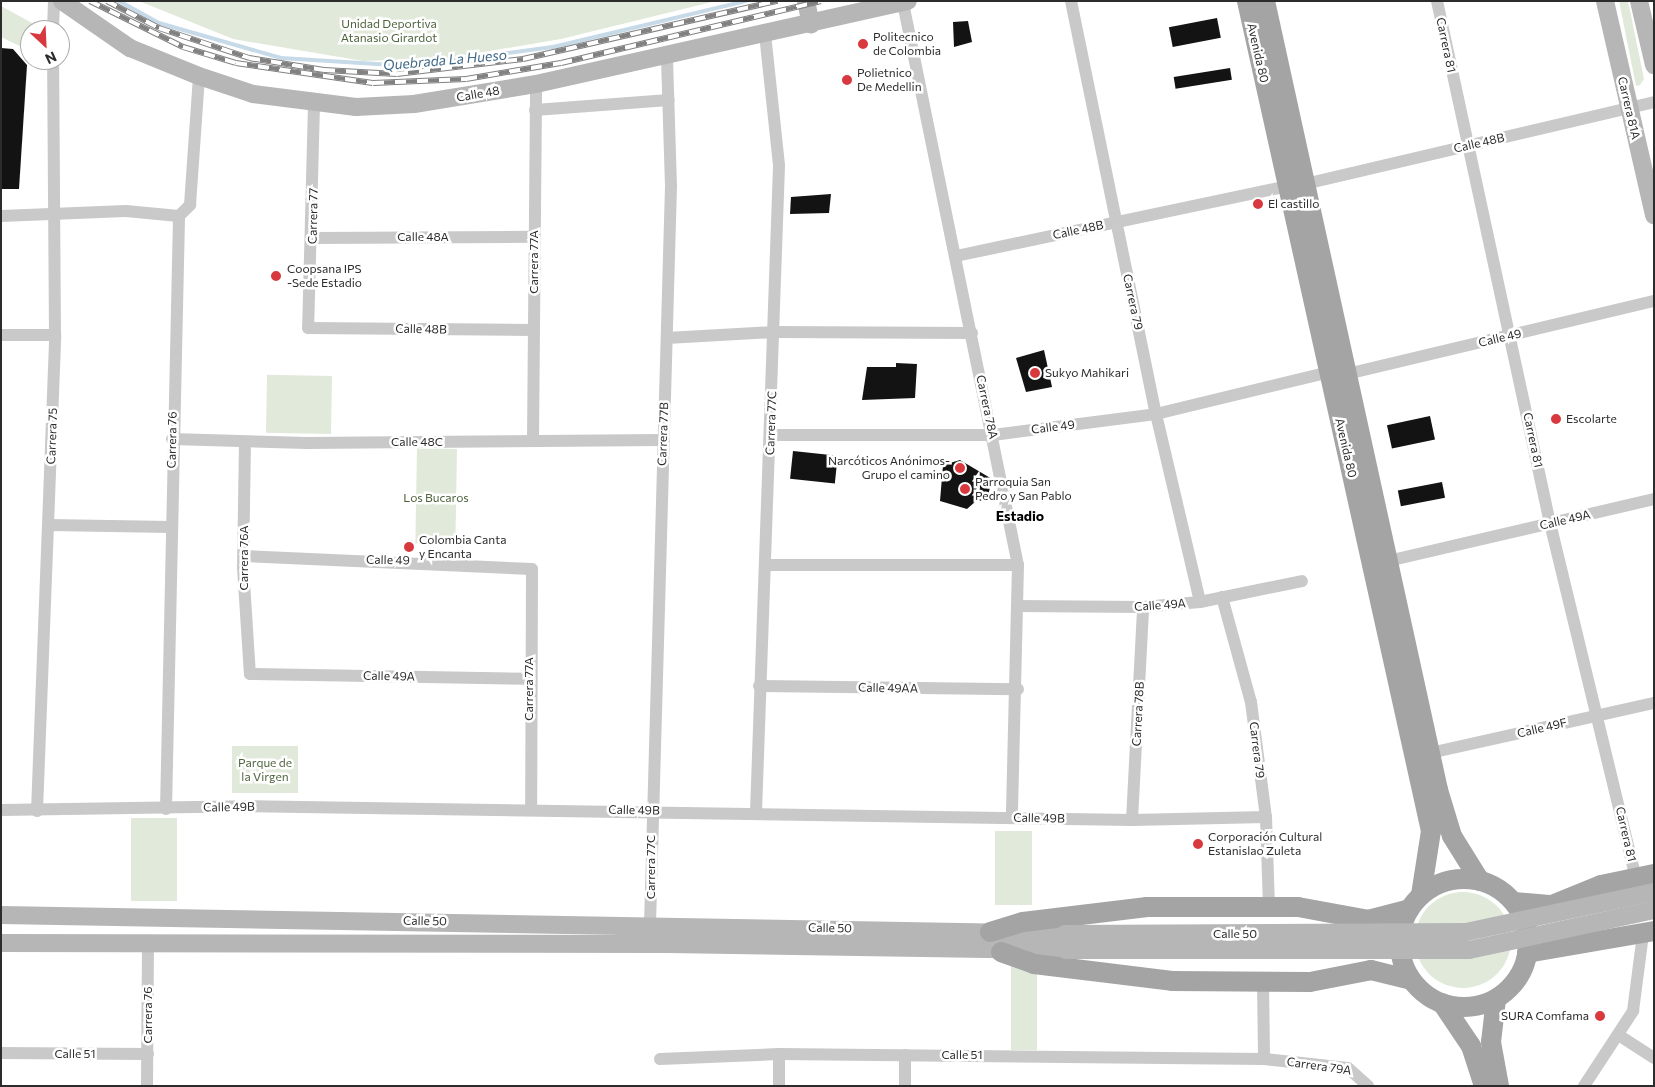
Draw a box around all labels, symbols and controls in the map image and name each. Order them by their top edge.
street label: Carrera 81 [1433,16,1459,74]
park label: Unidad Deportiva Atanasio Girardot [341,17,437,45]
north arrow [20,20,70,70]
street label: Avenida 80 [1244,22,1272,84]
place label: Politecnico de Colombia [873,30,941,58]
marker: Politecnico de Colombia [857,38,869,50]
water label: Quebrada La Hueso [382,46,508,74]
text: N [43,48,59,68]
place label: Polietnico De Medellin [857,66,922,94]
marker: Polietnico De Medellin [841,74,853,86]
street label: Carrera 81A [1615,75,1643,141]
street label: Calle 48 [455,83,501,105]
street label: Calle 48B [1452,130,1506,156]
street label: Carrera 77 [305,188,321,244]
place label: El castillo [1268,197,1319,211]
marker: El castillo [1252,198,1264,210]
street label: Calle 48B [1051,218,1105,242]
street label: Calle 48A [397,230,449,244]
street label: Carrera 77A [527,230,541,294]
place label: Coopsana IPS -Sede Estadio [287,262,362,290]
marker: Coopsana IPS -Sede Estadio [269,269,283,283]
street label: Carrera 79 [1120,273,1146,331]
street label: Calle 48B [395,321,447,337]
street label: Calle 49 [1477,326,1523,350]
place label: Sukyo Mahikari [1045,366,1129,380]
marker: Sukyo Mahikari [1029,367,1041,379]
street label: Carrera 78A [973,374,1001,440]
street label: Carrera 77C [763,391,779,455]
street label: Carrera 77B [655,402,671,466]
street label: Carrera 75 [44,407,60,465]
street label: Carrera 76 [164,411,180,469]
street label: Carrera 81 [1520,411,1546,469]
place label: Escolarte [1566,412,1617,426]
marker: Escolarte [1550,413,1562,425]
street label: Calle 49 [1030,417,1076,437]
street label: Avenida 80 [1332,417,1360,479]
street label: Calle 48C [391,435,443,449]
place label: Narcóticos Anónimos- Grupo el camino [828,454,950,482]
marker: Narcóticos Anónimos- Grupo el camino [954,462,966,474]
place label: Parroquia San Pedro y San Pablo [975,475,1072,503]
marker: Parroquia San Pedro y San Pablo [959,483,971,495]
park label: Los Bucaros [403,491,469,505]
street label: Calle 49A [1538,507,1592,533]
district label: Estadio [996,508,1044,524]
street label: Carrera 76A [237,525,251,591]
place label: Colombia Canta y Encanta [419,533,506,561]
marker: Colombia Canta y Encanta [403,541,415,553]
street label: Calle 49 [366,552,410,568]
street label: Calle 49A [1134,596,1186,614]
street label: Carrera 77A [522,657,536,721]
street label: Calle 49A [363,668,415,684]
street label: Calle 49AA [858,680,918,696]
street label: Carrera 78B [1129,681,1147,747]
street label: Calle 49F [1516,715,1568,741]
street label: Carrera 79 [1246,721,1268,779]
park label: Parque de la Virgen [238,756,292,784]
street label: Calle 49B [203,799,255,815]
street label: Calle 49B [608,802,660,818]
street label: Carrera 81 [1613,805,1639,863]
street label: Calle 49B [1013,810,1065,826]
place label: Corporación Cultural Estanislao Zuleta [1208,830,1322,858]
street label: Carrera 77C [644,835,658,899]
marker: Corporación Cultural Estanislao Zuleta [1192,838,1204,850]
street label: Calle 50 [403,913,447,929]
street label: Calle 50 [808,920,852,936]
street label: Calle 50 [1213,927,1257,941]
street label: Carrera 76 [141,986,155,1044]
place label: SURA Comfama [1501,1009,1589,1023]
marker: SURA Comfama [1593,1009,1607,1023]
street label: Calle 51 [54,1047,96,1061]
street label: Calle 51 [941,1048,983,1062]
street label: Carrera 79A [1286,1054,1352,1078]

